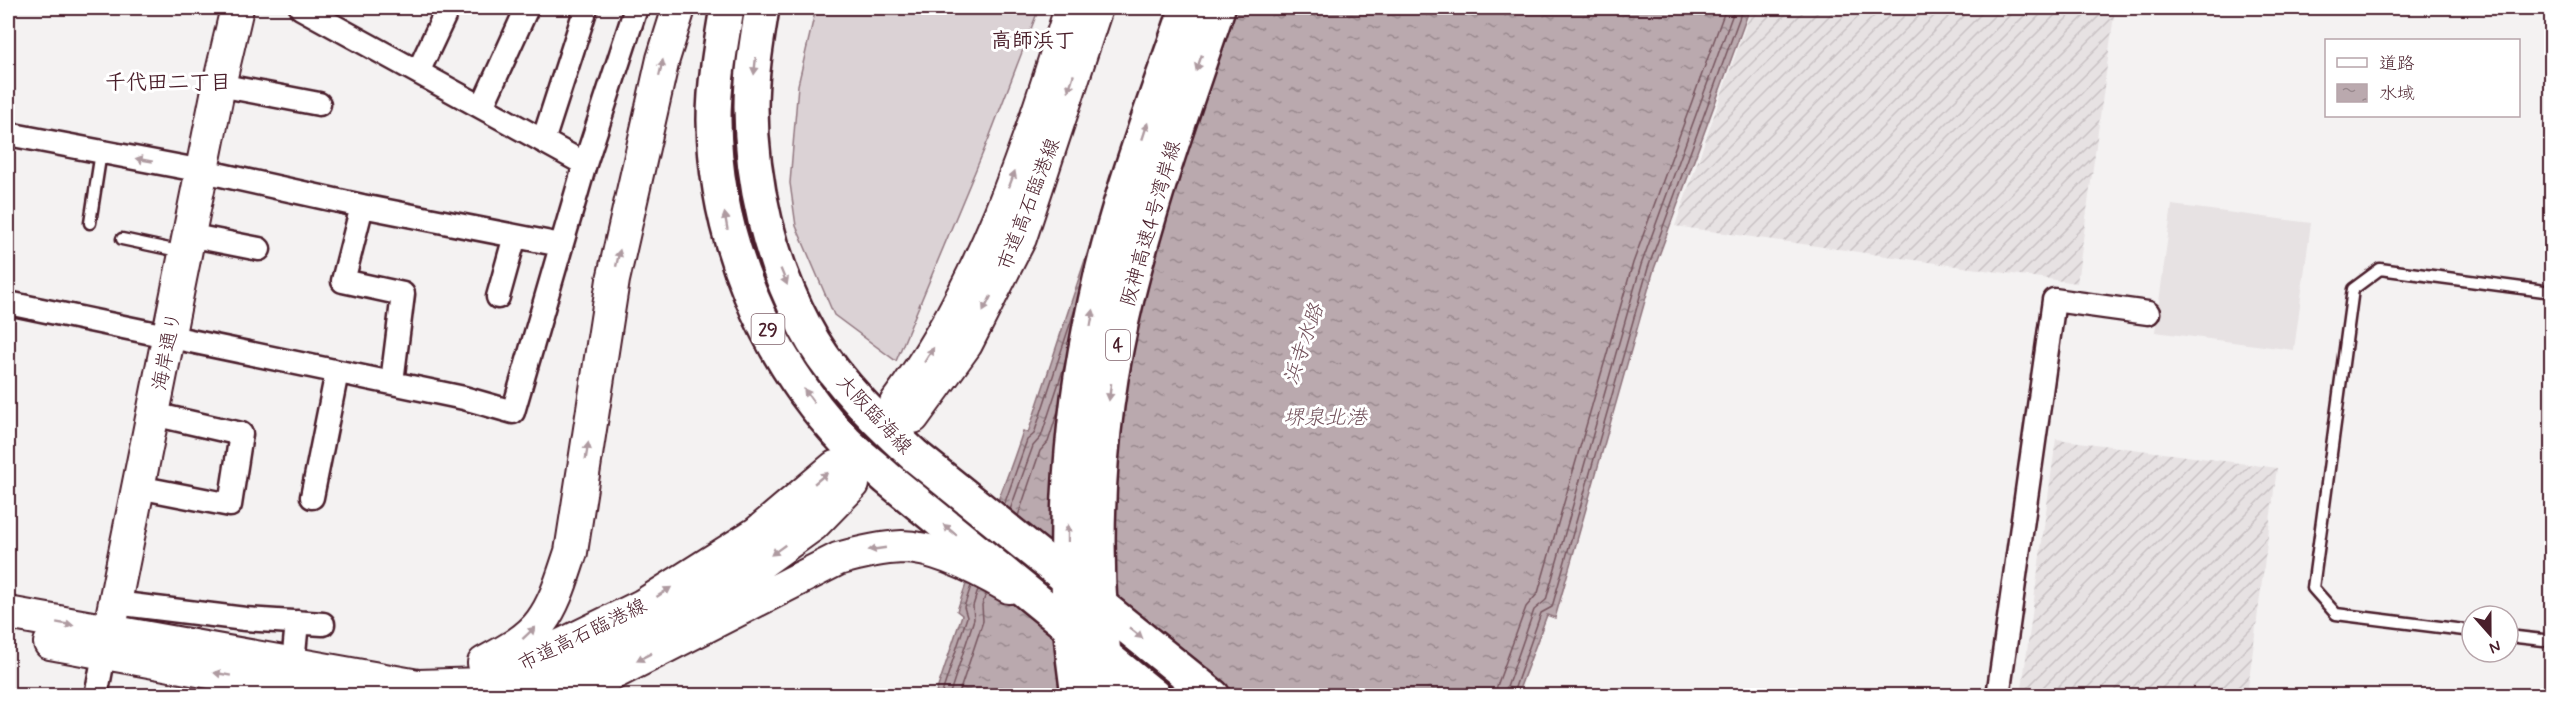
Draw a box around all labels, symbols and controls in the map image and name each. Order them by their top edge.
district label: 高師浜丁 [991,27,1075,55]
legend [2325,39,2520,117]
text: 道路 [2379,52,2415,76]
one-way arrow [1194,54,1203,72]
one-way arrow [750,56,759,75]
one-way arrow [657,59,667,77]
district label: 千代田二丁目 [105,69,231,97]
one-way arrow [1066,74,1075,92]
text: 水域 [2379,82,2415,106]
one-way arrow [1141,122,1150,140]
street label: 市道高石臨港線 [992,134,1067,275]
street label: 阪神高速4号湾岸線 [1115,137,1188,310]
one-way arrow [134,155,153,164]
one-way arrow [1008,170,1018,188]
one-way arrow [722,211,731,230]
one-way arrow [613,249,623,268]
one-way arrow [780,268,789,286]
one-way arrow [982,296,992,313]
water label: 浜寺水路 [1277,299,1331,389]
one-way arrow [1088,308,1097,327]
street label: 海岸通り [147,309,188,393]
road number: 29 [752,314,784,344]
road number: 4 [1106,330,1130,360]
one-way arrow [923,347,934,363]
street label: 大阪臨海線 [830,369,918,461]
one-way arrow [1105,383,1114,402]
one-way arrow [803,388,815,404]
water label: 堺泉北港 [1283,404,1369,432]
one-way arrow [582,441,591,460]
one-way arrow [813,472,828,485]
one-way arrow [1063,523,1073,542]
one-way arrow [943,524,958,537]
one-way arrow [770,544,786,556]
one-way arrow [868,545,887,554]
one-way arrow [655,587,672,598]
street label: 市道高石臨港線 [514,593,651,678]
north arrow [2460,604,2520,664]
one-way arrow [56,620,75,629]
one-way arrow [521,627,536,640]
one-way arrow [1128,627,1144,640]
text: N [2486,635,2504,658]
one-way arrow [636,653,653,662]
one-way arrow [212,669,231,678]

